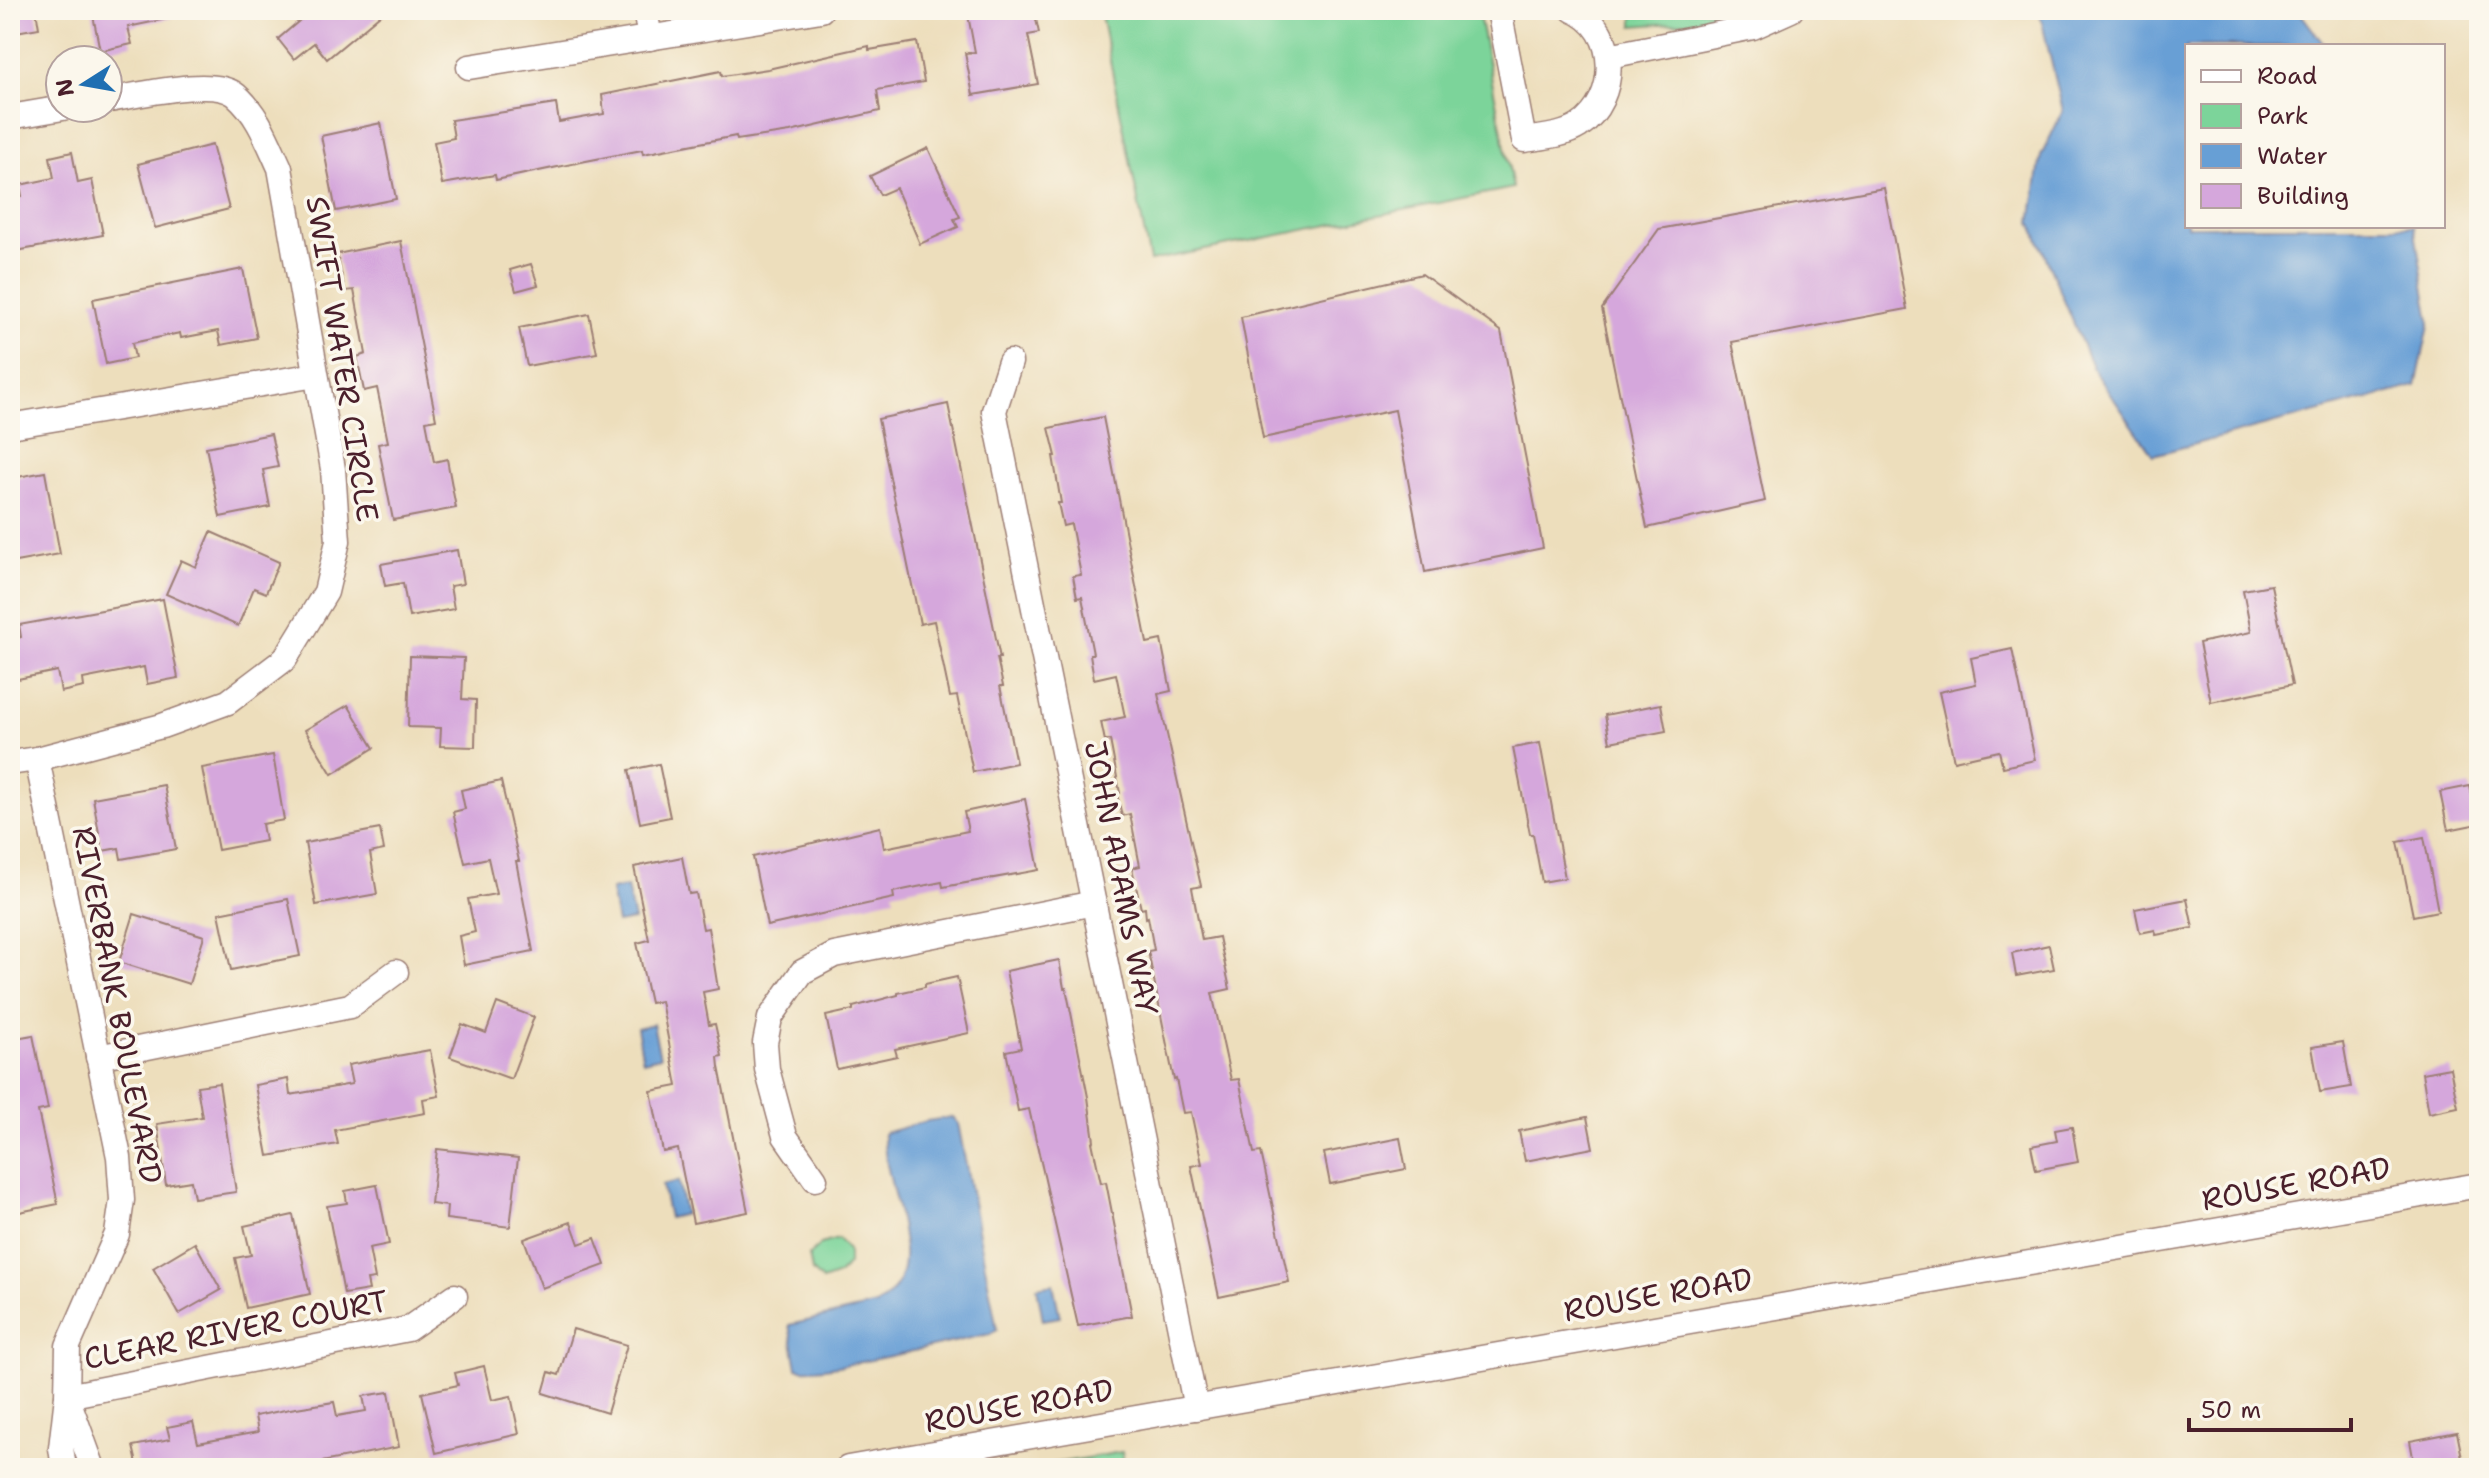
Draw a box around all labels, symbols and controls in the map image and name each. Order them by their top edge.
north arrow [44,44,124,124]
legend [2185,44,2445,228]
text: Road [2257,60,2317,92]
text: N [49,76,81,99]
text: Park [2257,100,2309,132]
text: Water [2257,140,2328,172]
text: Building [2257,180,2349,212]
street label: SWIFT WATER CIRCLE [297,193,388,525]
street label: JOHN ADAMS WAY [1075,737,1168,1019]
street label: RIVERBANK BOULEVARD [63,823,172,1187]
street label: ROUSE ROAD [2198,1147,2394,1220]
street label: ROUSE ROAD [1560,1258,1756,1331]
street label: CLEAR RIVER COURT [80,1280,391,1379]
street label: ROUSE ROAD [921,1369,1117,1442]
scale bar [2189,1382,2351,1432]
text: 50 m [2201,1394,2261,1426]

